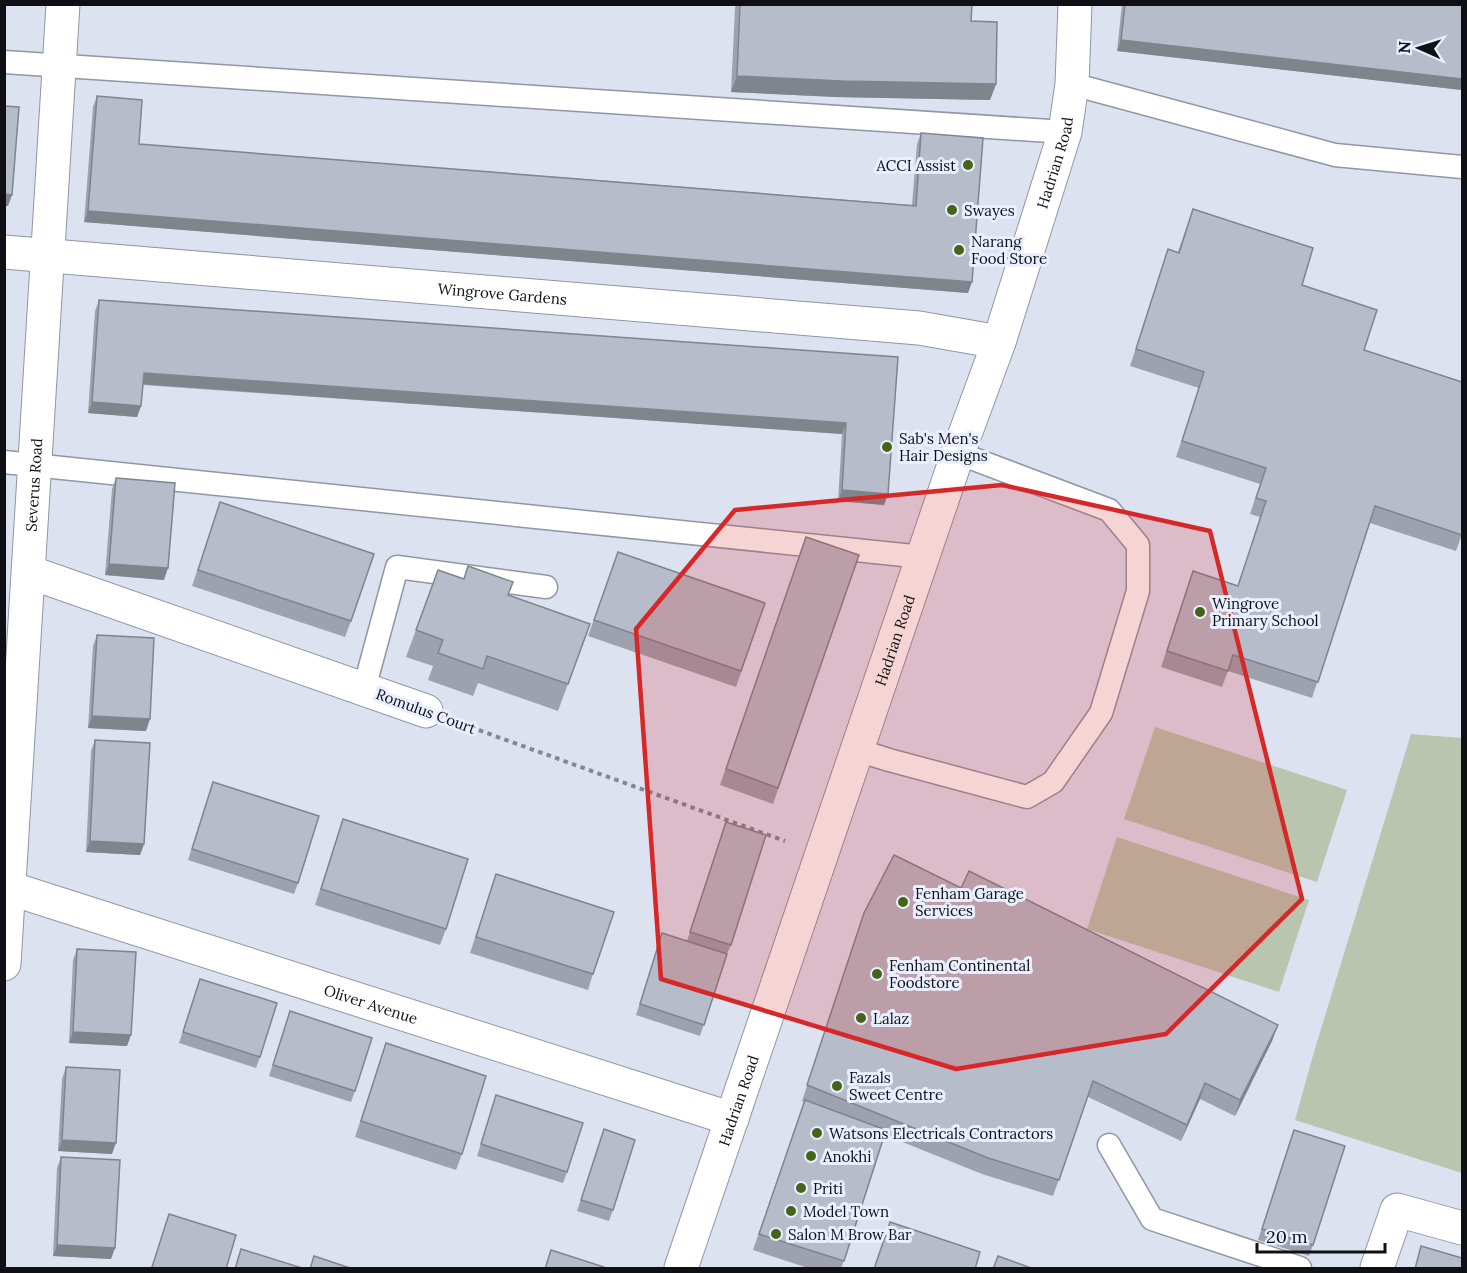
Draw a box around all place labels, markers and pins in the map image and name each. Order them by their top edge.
place label: ACCI Assist [875,156,956,175]
marker: ACCI Assist [961,158,975,172]
place label: Swayes [964,201,1015,220]
marker: Swayes [945,203,959,217]
place label: Narang Food Store [971,232,1047,268]
marker: Narang Food Store [952,243,966,257]
place label: Sab's Men's Hair Designs [899,429,988,465]
marker: Sab's Men's Hair Designs [880,440,894,454]
place label: Wingrove Primary School [1212,594,1319,630]
marker: Wingrove Primary School [1193,605,1207,619]
place label: Fenham Garage Services [915,884,1024,920]
marker: Fenham Garage Services [896,895,910,909]
place label: Fenham Continental Foodstore [889,956,1030,992]
marker: Fenham Continental Foodstore [870,967,884,981]
place label: Lalaz [873,1009,909,1028]
marker: Lalaz [854,1011,868,1025]
place label: Fazals Sweet Centre [849,1068,943,1104]
marker: Fazals Sweet Centre [830,1079,844,1093]
place label: Watsons Electricals Contractors [829,1124,1053,1143]
marker: Watsons Electricals Contractors [810,1126,824,1140]
place label: Anokhi [822,1147,872,1166]
marker: Anokhi [804,1149,818,1163]
place label: Priti [813,1179,843,1198]
marker: Priti [794,1181,808,1195]
place label: Model Town [803,1202,889,1221]
marker: Model Town [784,1204,798,1218]
place label: Salon M Brow Bar [788,1225,912,1244]
marker: Salon M Brow Bar [769,1227,783,1241]

